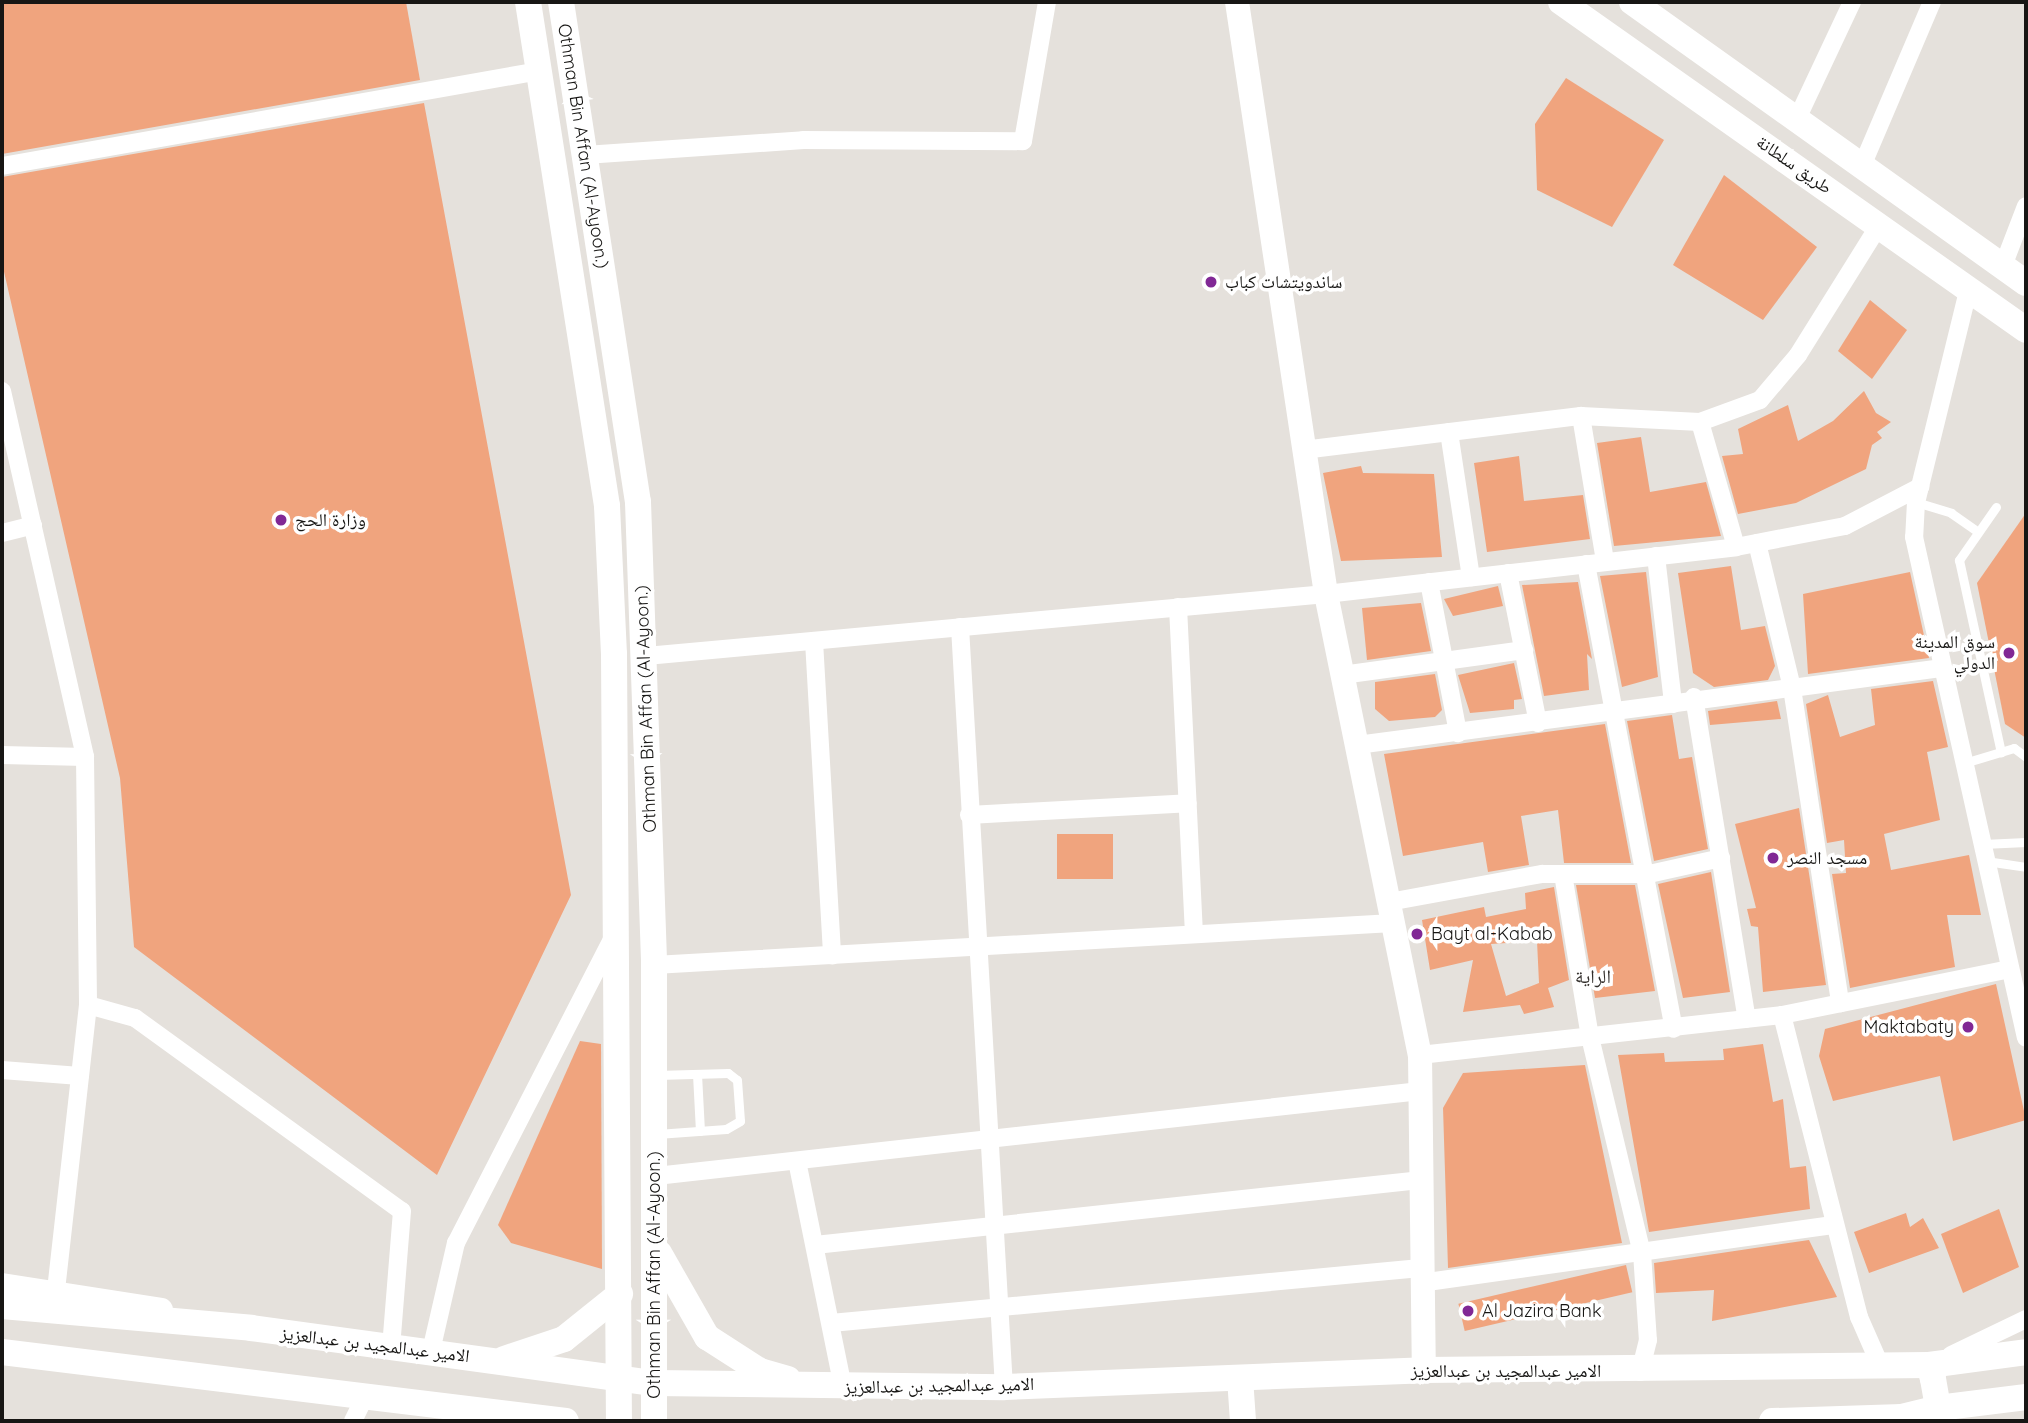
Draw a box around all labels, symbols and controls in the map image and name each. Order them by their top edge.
street label: Othman Bin Affan (Al-Ayoon.) [553,22,613,270]
street label: طريق سلطانة [1752,131,1836,199]
place label: ساندويتشات كباب [1225,271,1342,293]
marker: ساندويتشات كباب [1203,274,1219,290]
place label: وزارة الحج [295,509,366,531]
marker: وزارة الحج [273,512,289,528]
street label: Othman Bin Affan (Al-Ayoon.) [631,585,661,833]
place label: سوق المدينة الدولي [1915,632,1995,674]
marker: سوق المدينة الدولي [2001,645,2017,661]
place label: مسجد النصر [1787,847,1867,869]
marker: مسجد النصر [1765,850,1781,866]
place label: Bayt al-Kabab [1431,923,1553,945]
marker: Bayt al-Kabab [1409,926,1425,942]
district label: الراية [1575,966,1611,988]
place label: Maktabaty [1863,1016,1954,1038]
marker: Maktabaty [1960,1019,1976,1035]
street label: Othman Bin Affan (Al-Ayoon.) [643,1151,665,1399]
place label: Al Jazira Bank [1482,1300,1602,1322]
marker: Al Jazira Bank [1460,1303,1476,1319]
street label: الامير عبدالمجيد بن عبدالعزيز [279,1323,471,1367]
street label: الامير عبدالمجيد بن عبدالعزيز [1411,1360,1601,1382]
street label: الامير عبدالمجيد بن عبدالعزيز [844,1374,1034,1398]

